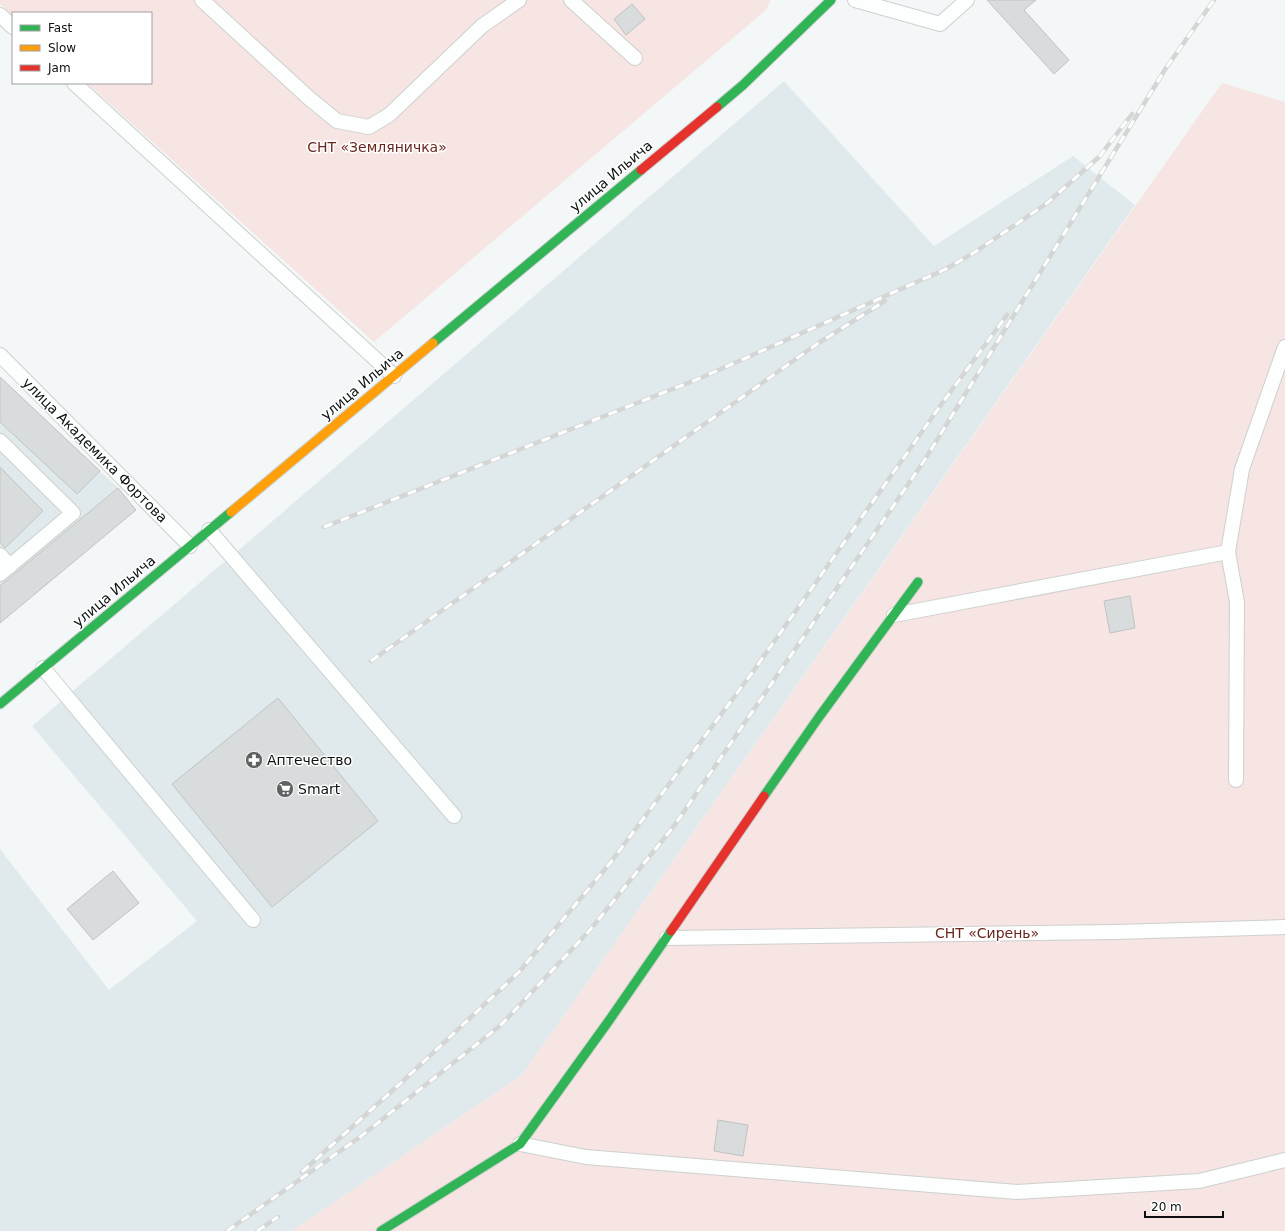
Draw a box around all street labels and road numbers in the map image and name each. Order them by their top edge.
street label: улица Ильича [567,137,655,215]
street label: улица Ильича [318,345,406,423]
street label: улица Академика Фортова [19,374,171,526]
street label: улица Ильича [70,552,158,630]

